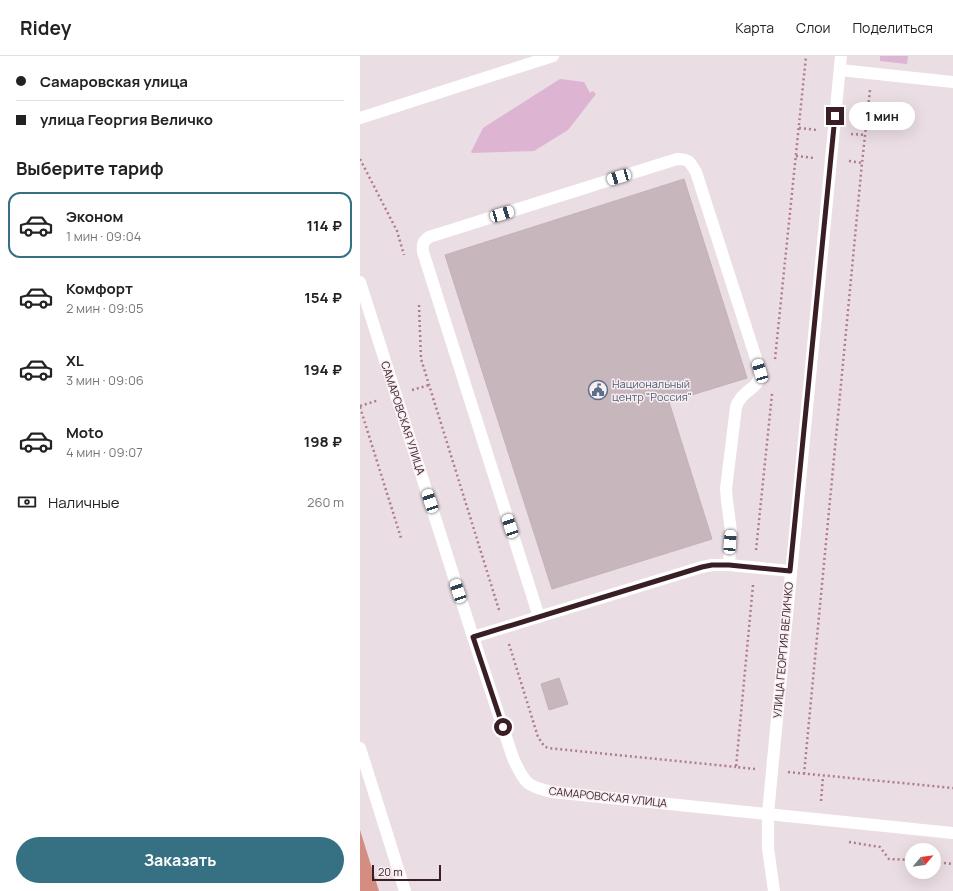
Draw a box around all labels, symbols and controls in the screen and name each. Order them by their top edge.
text: Ridey [20,15,71,41]
text: Карта [735,18,774,37]
text: Слои [796,18,830,37]
text: Поделиться [852,18,933,37]
text: Самаровская улица [40,71,188,92]
callout: 1 мин [849,102,915,130]
route end [826,107,844,125]
text: 1 мин [865,107,899,125]
text: улица Георгия Величко [40,109,213,130]
text: Выберите тариф [16,156,164,180]
car [606,168,632,186]
car [489,205,515,223]
text: Эконом [66,206,123,227]
icon: car [18,207,54,243]
text: 114 ₽ [306,215,342,236]
text: 1 мин · 09:04 [66,227,141,245]
text: Комфорт [66,278,133,299]
icon: car [18,279,54,315]
text: 154 ₽ [304,287,342,308]
text: 2 мин · 09:05 [66,299,144,317]
text: XL [66,350,84,371]
icon: car [18,351,54,387]
car [751,358,769,384]
text: 194 ₽ [304,359,342,380]
street label: САМАРОВСКАЯ УЛИЦА [378,359,429,477]
text: 3 мин · 09:06 [66,371,144,389]
place label: Национальный центр "Россия" [612,376,692,404]
public building icon: Национальный центр "Россия" [587,379,609,401]
text: Moto [66,422,103,443]
icon: car [18,423,54,459]
text: 198 ₽ [304,431,342,452]
text: 4 мин · 09:07 [66,443,143,461]
car [421,488,439,514]
icon: cash [16,491,38,513]
text: Наличные [48,492,120,513]
text: 260 m [307,493,344,511]
car [501,513,519,539]
car [723,530,737,554]
car [449,578,467,604]
street label: УЛИЦА ГЕОРГИЯ ВЕЛИЧКО [769,581,796,719]
route start [494,718,512,736]
street label: САМАРОВСКАЯ УЛИЦА [548,783,668,810]
button: Заказать [16,837,344,883]
north arrow [905,843,941,879]
map controls [905,843,941,879]
scale bar [372,863,441,882]
text: 20 m [378,864,403,879]

